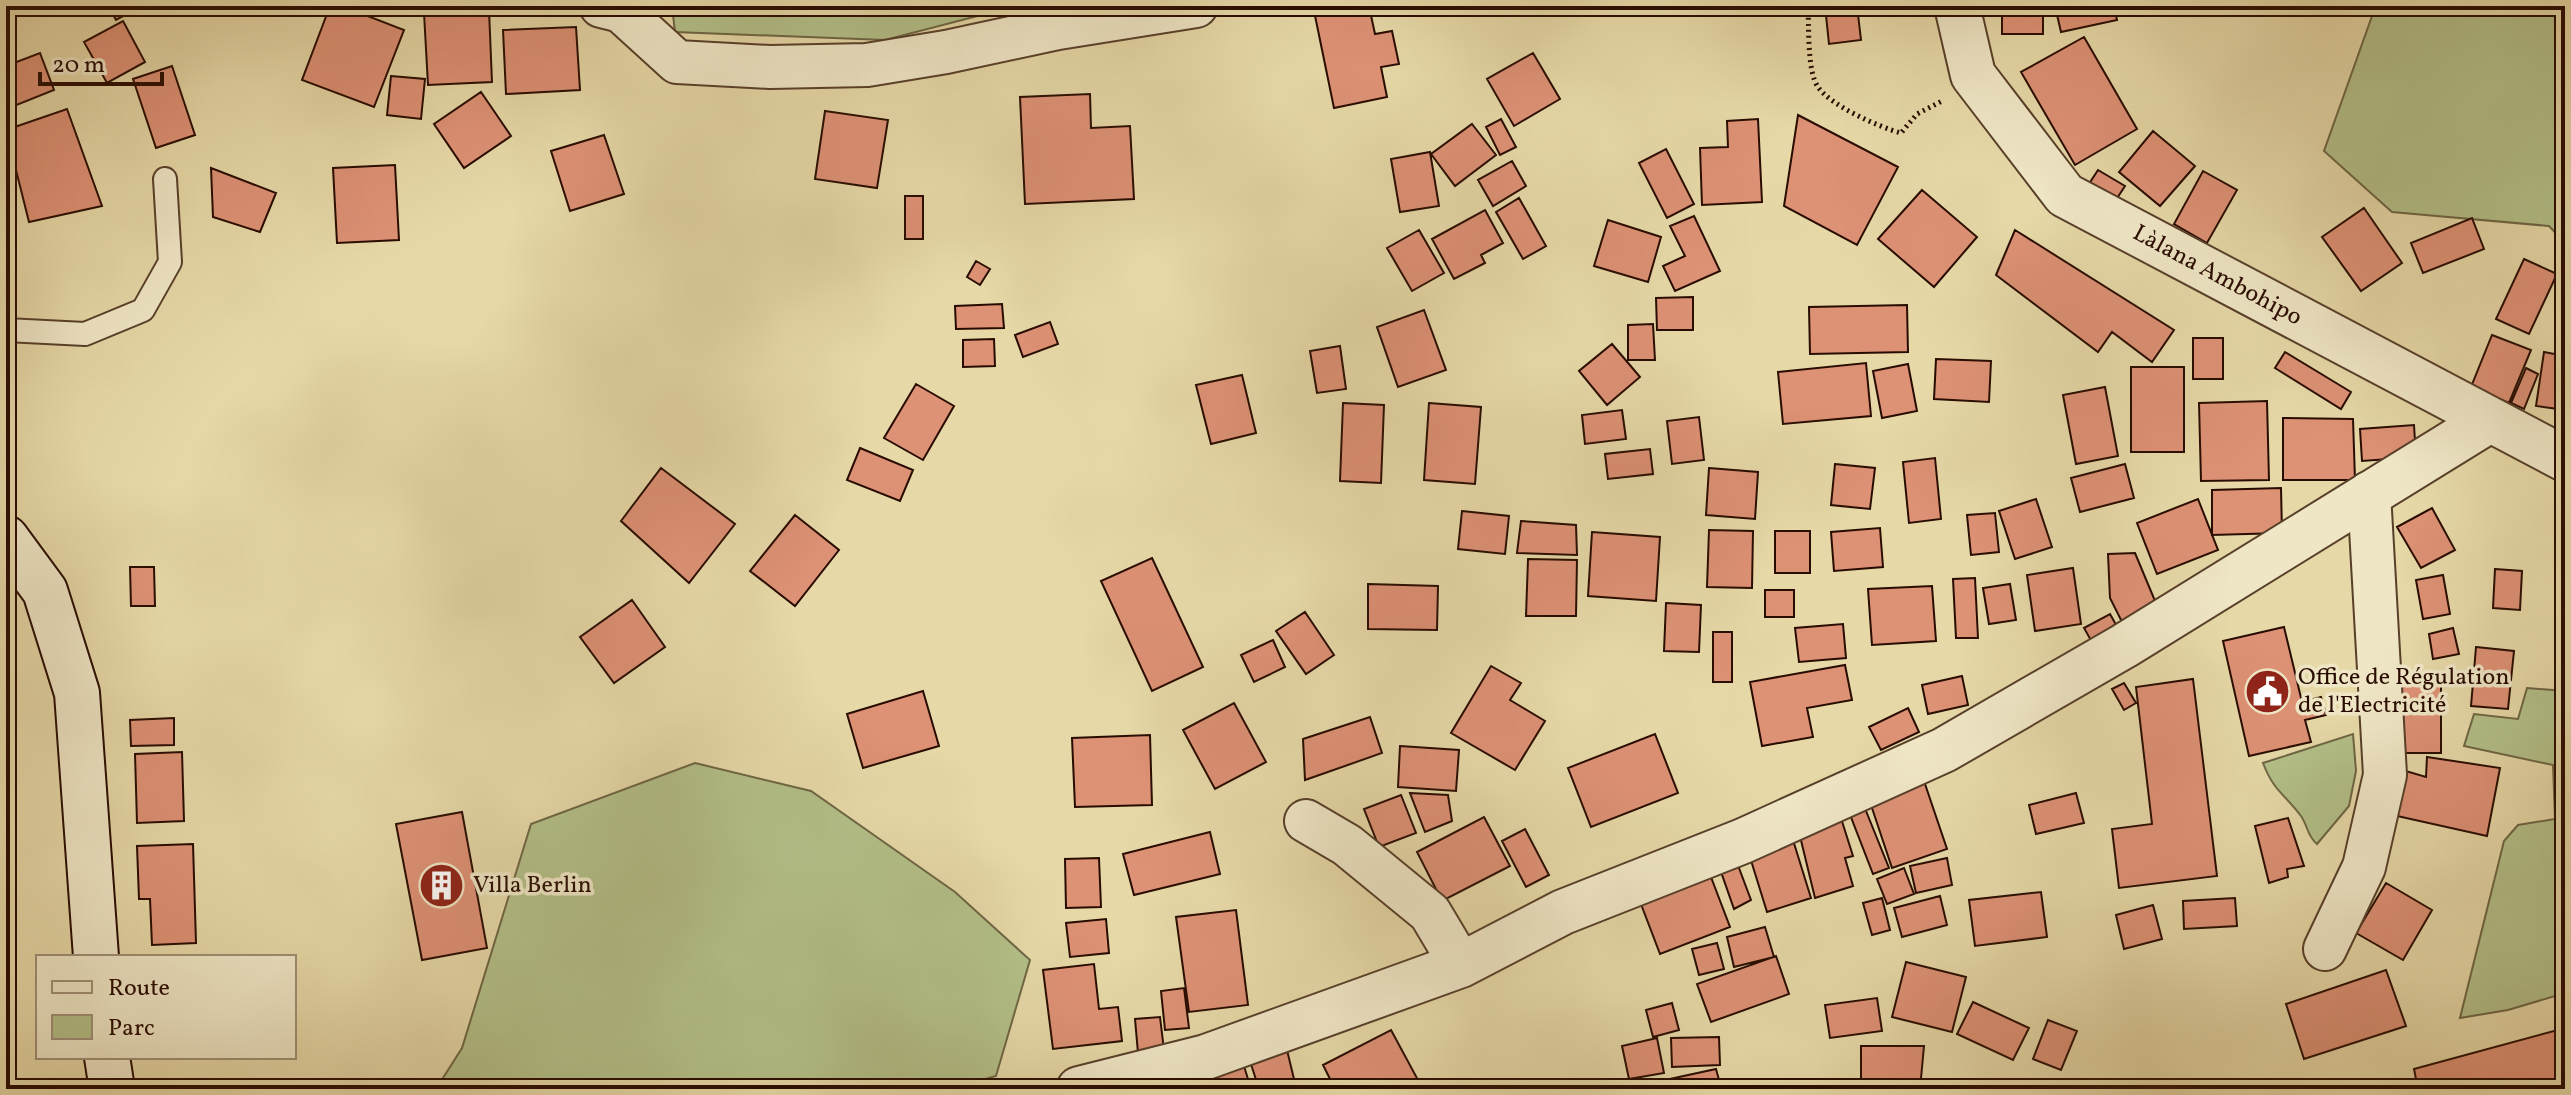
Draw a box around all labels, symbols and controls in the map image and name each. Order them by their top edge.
scale bar [40,36,162,86]
text: 20 m [52,49,105,83]
street label: Làlana Ambohipo [2126,217,2308,335]
place label: Office de Régulation de l'Electricité [2298,661,2510,723]
public building icon: Office de Régulation de l'Electricité [2243,668,2291,716]
building icon: Villa Berlin [418,862,466,910]
place label: Villa Berlin [473,869,592,903]
legend [36,955,296,1059]
text: Route [108,972,170,1006]
text: Parc [108,1012,155,1046]

